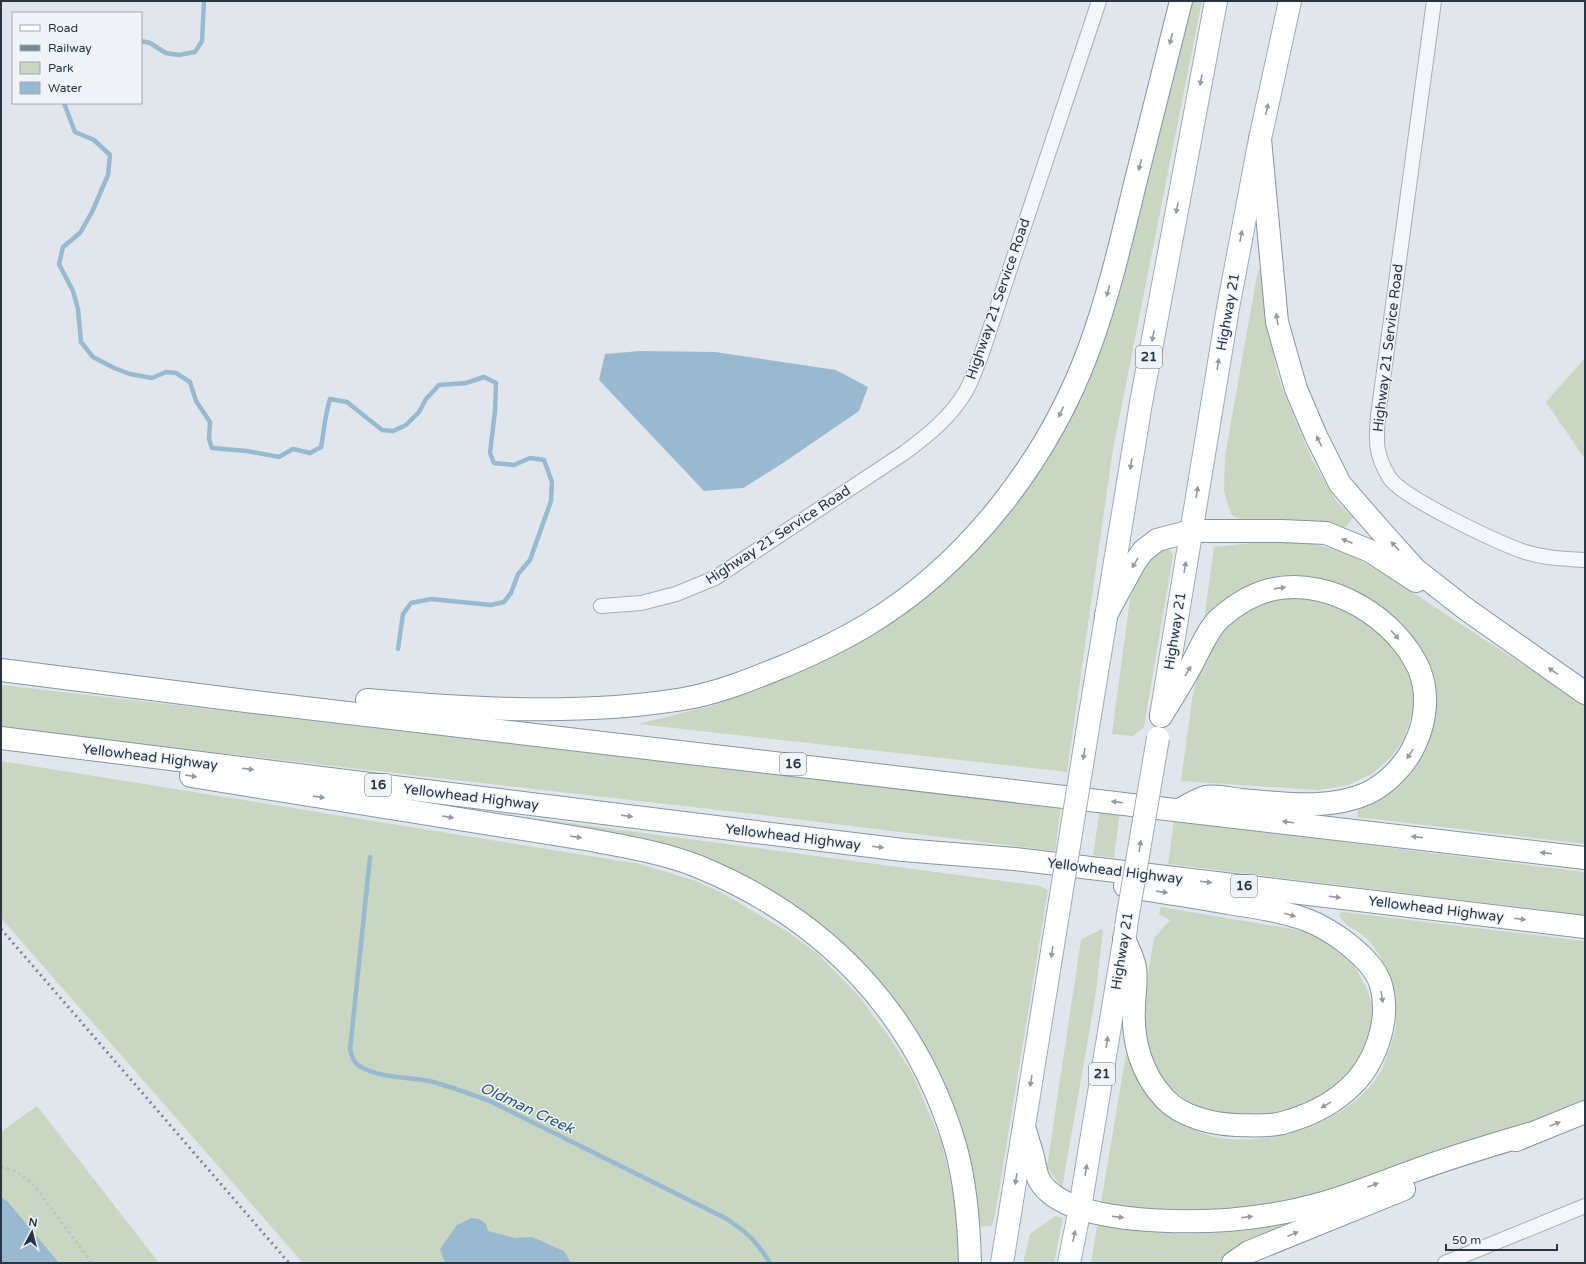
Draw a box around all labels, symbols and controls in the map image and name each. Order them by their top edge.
legend [12,12,142,104]
text: Road [48,21,78,35]
one-way arrow [1168,33,1174,45]
text: Railway [48,41,92,55]
text: Park [48,61,74,75]
one-way arrow [1197,74,1203,87]
text: Water [48,81,83,95]
one-way arrow [1264,103,1270,115]
one-way arrow [1137,159,1143,171]
one-way arrow [1174,202,1180,214]
street label: Highway 21 Service Road [962,216,1034,382]
one-way arrow [1239,230,1245,242]
street label: Highway 21 Service Road [1369,263,1407,433]
street label: Highway 21 [1213,272,1243,352]
one-way arrow [1105,285,1111,297]
one-way arrow [1274,313,1280,325]
one-way arrow [1150,330,1156,342]
road number: 21 [1136,346,1162,368]
one-way arrow [1215,358,1221,370]
one-way arrow [1058,406,1064,417]
one-way arrow [1316,436,1322,447]
one-way arrow [1128,458,1134,470]
street label: Highway 21 Service Road [702,482,854,588]
one-way arrow [1194,486,1200,499]
one-way arrow [1340,538,1352,544]
one-way arrow [1390,541,1399,551]
one-way arrow [1132,557,1139,569]
one-way arrow [1182,561,1188,573]
one-way arrow [1274,585,1286,591]
street label: Highway 21 [1160,591,1190,671]
one-way arrow [1391,630,1400,640]
one-way arrow [1184,666,1192,676]
one-way arrow [1548,667,1559,675]
street label: Yellowhead Highway [81,740,219,774]
one-way arrow [1081,748,1087,760]
one-way arrow [1406,748,1413,760]
road number: 16 [780,753,806,775]
one-way arrow [242,766,254,772]
one-way arrow [185,773,197,779]
road number: 16 [365,774,391,796]
street label: Yellowhead Highway [402,780,540,814]
one-way arrow [313,794,325,800]
one-way arrow [1111,799,1123,805]
one-way arrow [621,813,633,819]
one-way arrow [441,814,454,820]
one-way arrow [1282,819,1294,825]
street label: Yellowhead Highway [724,820,862,854]
one-way arrow [1411,834,1423,841]
one-way arrow [570,835,582,841]
one-way arrow [1137,840,1143,852]
one-way arrow [872,844,884,850]
one-way arrow [1540,850,1552,856]
street label: Yellowhead Highway [1046,854,1184,888]
road number: 16 [1231,875,1257,897]
one-way arrow [1200,879,1212,885]
one-way arrow [1156,889,1169,895]
street label: Yellowhead Highway [1367,892,1505,926]
one-way arrow [1329,894,1341,900]
street label: Highway 21 [1107,911,1137,991]
one-way arrow [1285,912,1297,918]
one-way arrow [1514,916,1526,923]
one-way arrow [1049,946,1055,958]
one-way arrow [1379,991,1385,1003]
one-way arrow [1105,1035,1111,1048]
road number: 21 [1089,1063,1115,1085]
one-way arrow [1028,1075,1034,1087]
water label: Oldman Creek [477,1078,578,1138]
one-way arrow [1320,1102,1332,1109]
one-way arrow [1549,1120,1561,1126]
one-way arrow [1083,1164,1089,1176]
one-way arrow [1013,1173,1019,1185]
one-way arrow [1367,1182,1379,1188]
north arrow [12,1212,52,1252]
one-way arrow [1112,1213,1124,1220]
one-way arrow [1241,1214,1253,1220]
text: N [28,1216,38,1230]
scale bar [1446,1226,1557,1252]
one-way arrow [1072,1230,1078,1242]
one-way arrow [1287,1231,1298,1237]
text: 50 m [1452,1233,1481,1247]

